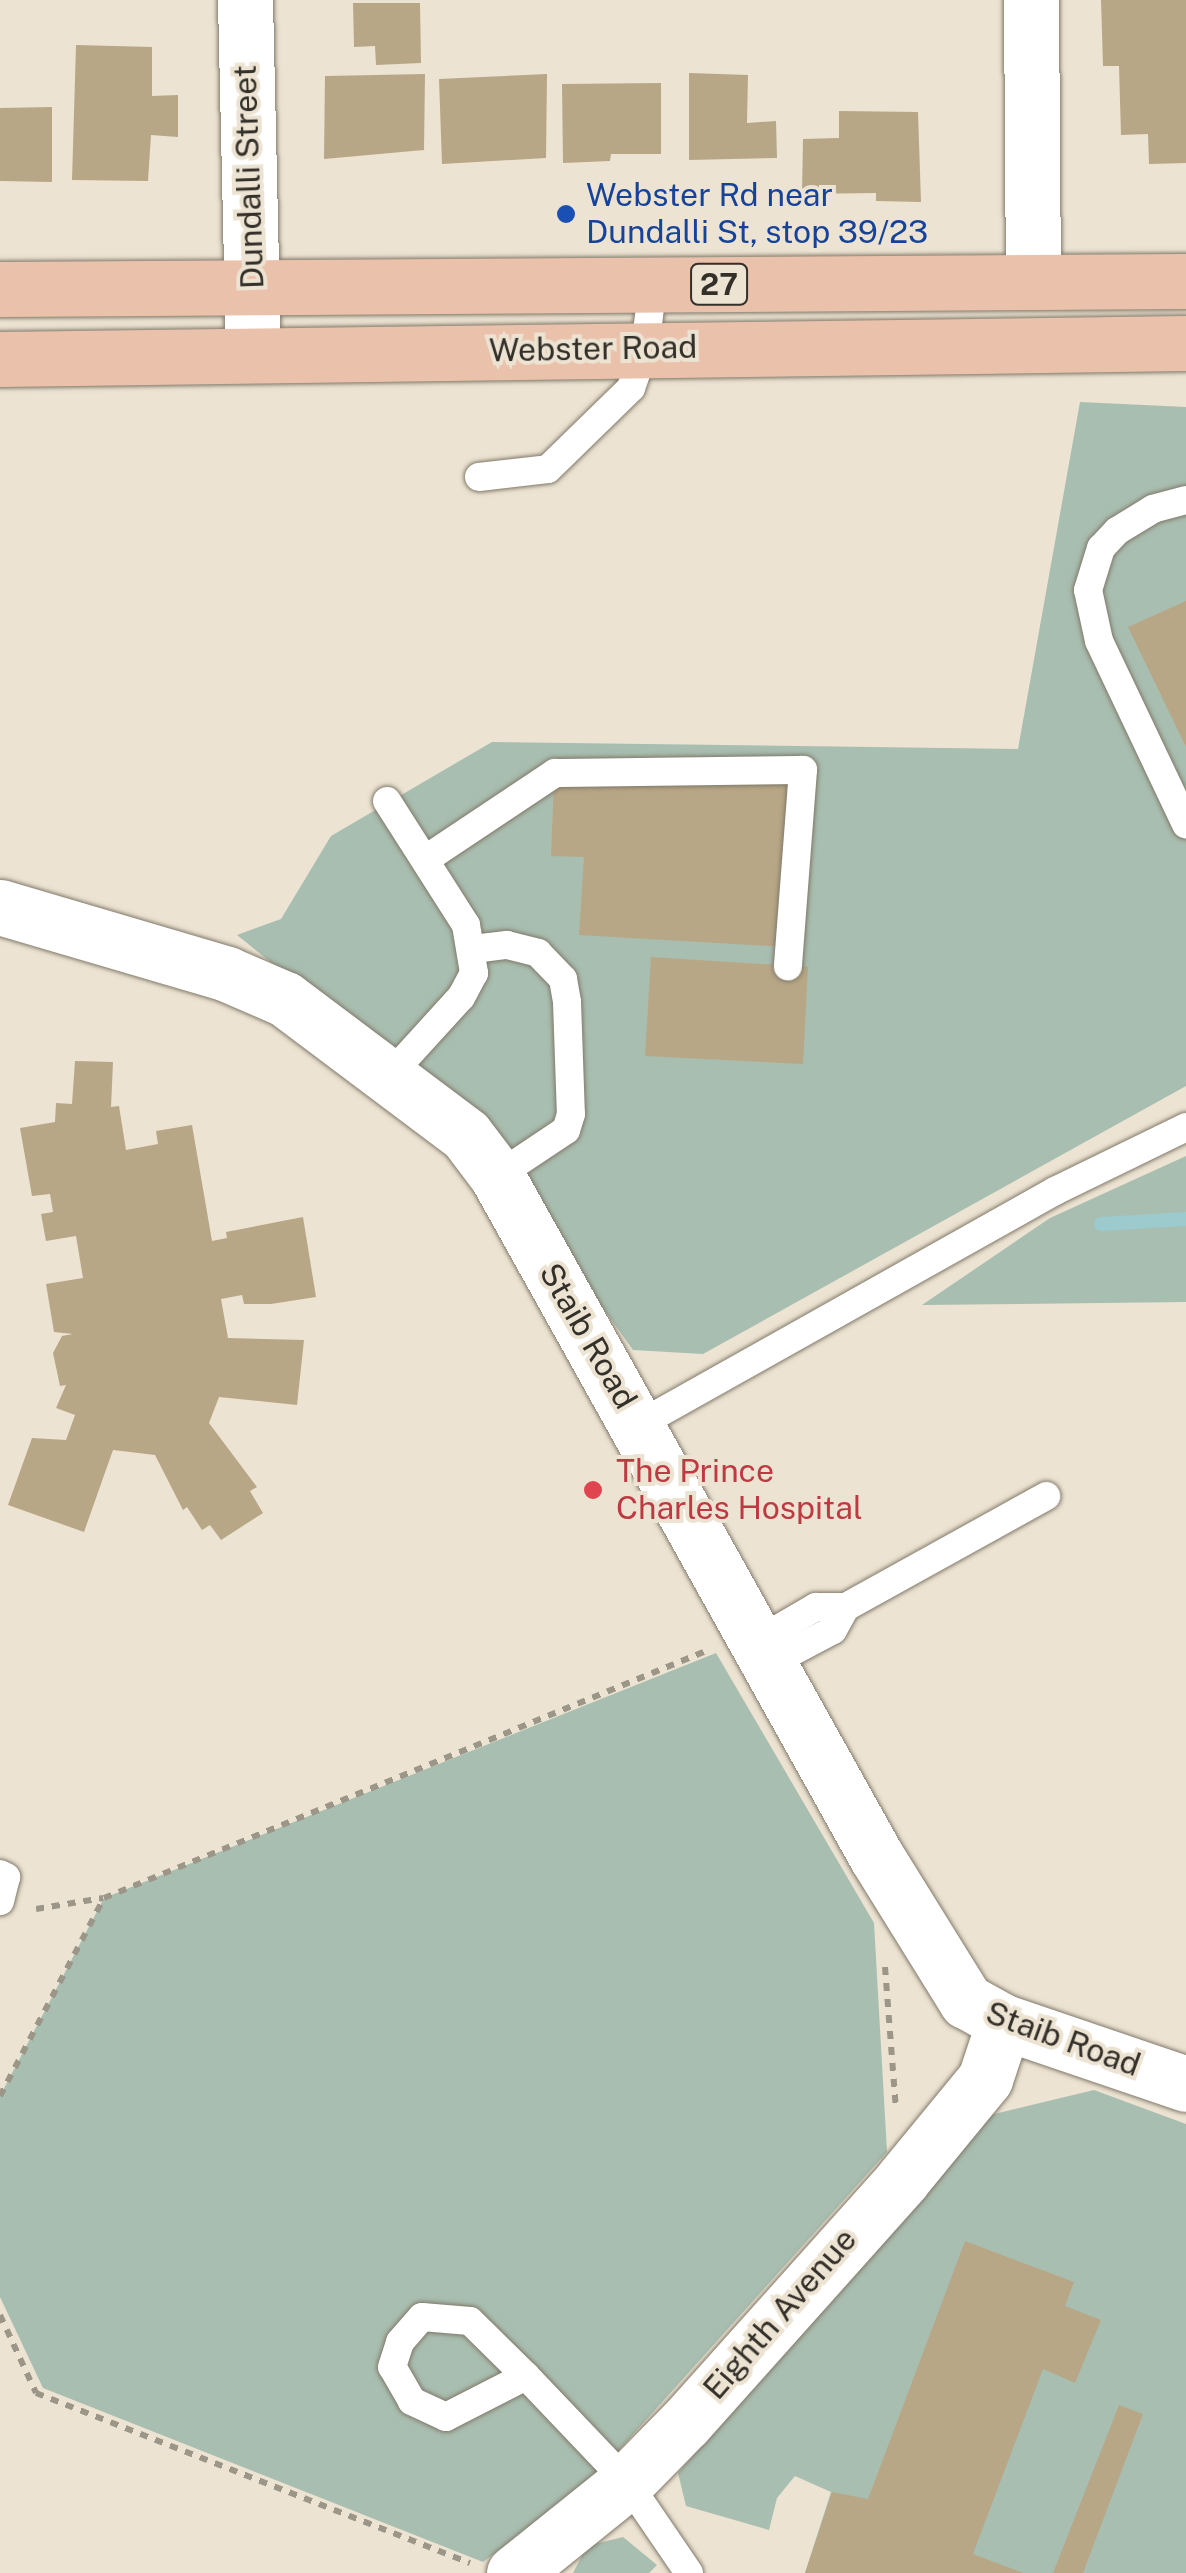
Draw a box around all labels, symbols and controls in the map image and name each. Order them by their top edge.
street label: Dundalli Street [226,64,272,290]
place label: Webster Rd near Dundalli St, stop 39/23 [586,177,929,252]
marker: Webster Rd near Dundalli St, stop 39/23 [555,203,577,225]
road number: 27 [689,259,749,309]
street label: Webster Road [489,328,697,370]
street label: Staib Road [531,1256,645,1416]
place label: The Prince Charles Hospital [616,1453,863,1528]
marker: The Prince Charles Hospital [580,1477,606,1503]
street label: Staib Road [980,1993,1146,2085]
street label: Eighth Avenue [695,2221,865,2407]

